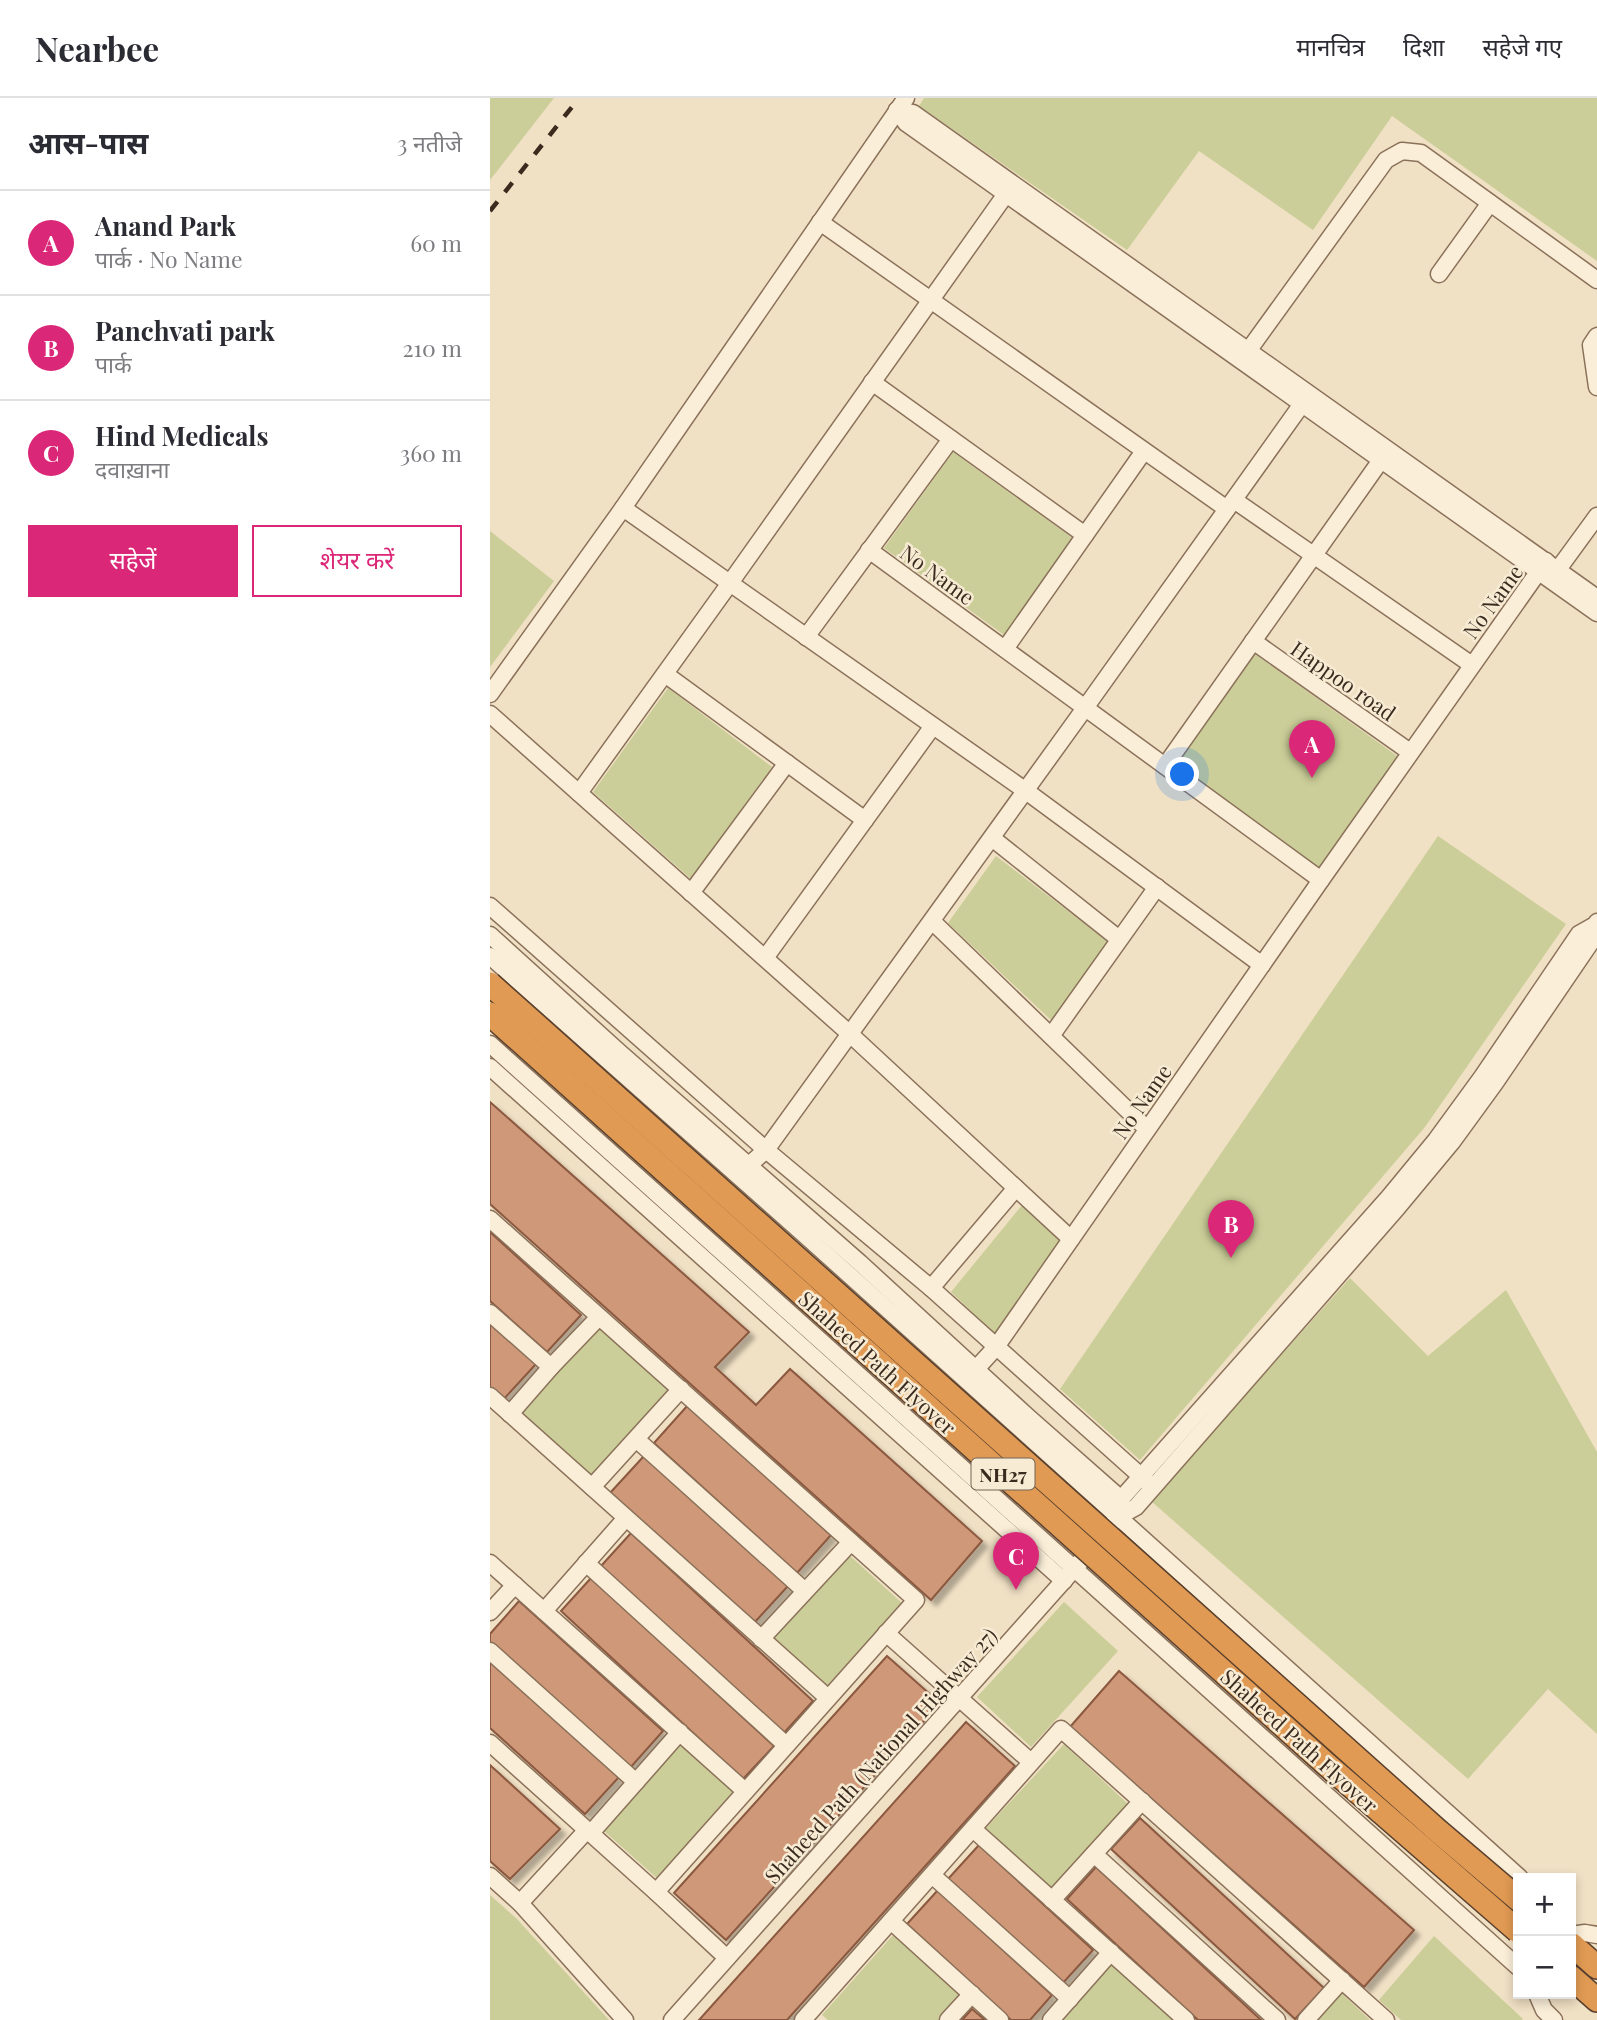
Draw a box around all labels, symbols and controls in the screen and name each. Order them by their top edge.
text: Nearbee [35,26,159,70]
text: मानचित्र [1296,30,1365,62]
text: दिशा [1403,30,1444,62]
text: सहेजे गए [1482,30,1562,62]
text: आस-पास [28,122,148,162]
text: 3 नतीजे [397,127,462,158]
text: Anand Park [95,208,236,243]
text: A [43,227,59,258]
text: 60 m [410,227,462,258]
text: पार्क · No Name [95,243,243,274]
text: Panchvati park [95,313,275,348]
text: B [43,332,59,363]
text: 210 m [403,332,462,363]
text: पार्क [95,348,132,379]
text: Hind Medicals [95,418,268,453]
text: C [43,437,59,468]
text: 360 m [400,437,462,468]
text: दवाख़ाना [95,453,169,484]
button: सहेजें [28,525,238,597]
button: शेयर करें [252,525,462,597]
street label: No Name [895,538,981,610]
street label: No Name [1456,558,1528,644]
street label: Happoo road [1286,634,1402,726]
pin: A [1289,720,1335,778]
your location [1165,757,1199,791]
street label: No Name [1105,1058,1177,1144]
pin: B [1208,1200,1254,1258]
street label: Shaheed Path Flyover [793,1284,963,1441]
road number: NH27 [972,1458,1034,1490]
pin: C [993,1532,1039,1590]
street label: Shaheed Path (National Highway 27) [758,1621,1002,1889]
street label: Shaheed Path Flyover [1215,1662,1385,1819]
map controls [1513,1873,1576,1999]
button: + [1513,1873,1576,1936]
button: − [1513,1936,1576,1999]

